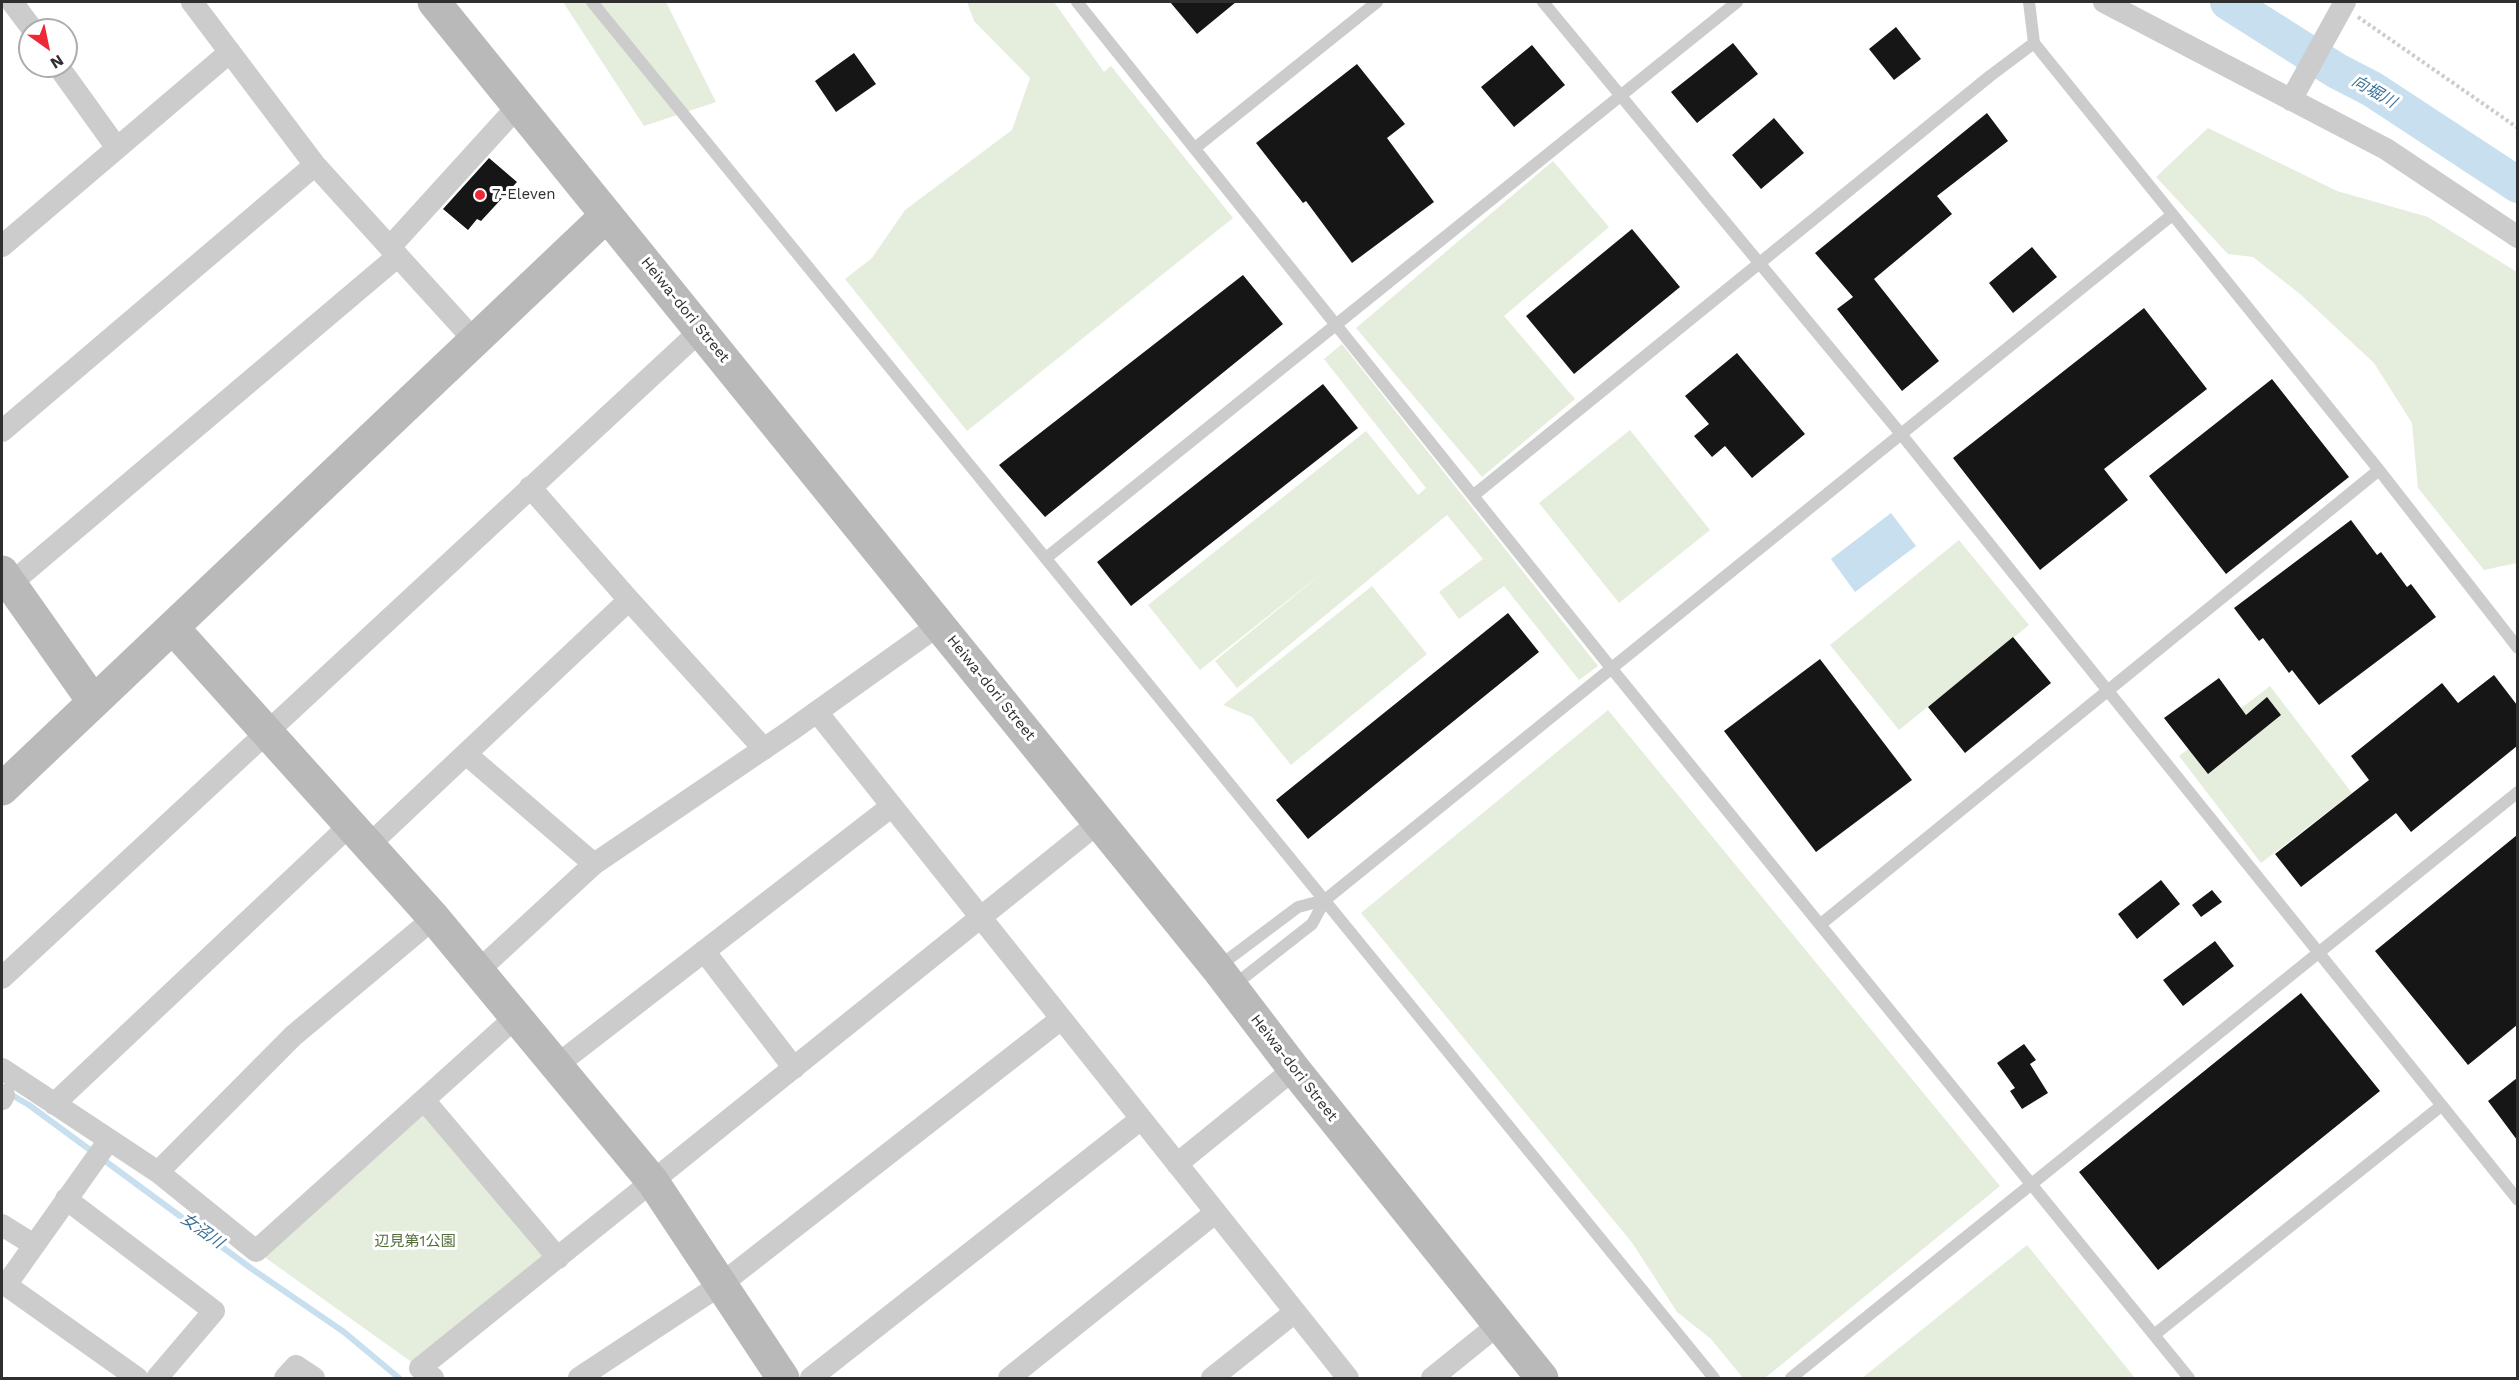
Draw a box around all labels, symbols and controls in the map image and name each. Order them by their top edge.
north arrow [18,18,78,78]
text: N [47,51,67,73]
water label: 向堀川 [2348,72,2400,112]
place label: 7-Eleven [492,186,556,204]
marker: 7-Eleven [473,188,487,202]
street label: Heiwa-dori Street [637,254,733,366]
street label: Heiwa-dori Street [943,632,1039,744]
street label: Heiwa-dori Street [1247,1011,1341,1125]
water label: 女沼川 [177,1209,227,1253]
park label: 辺見第1公園 [375,1233,455,1251]

